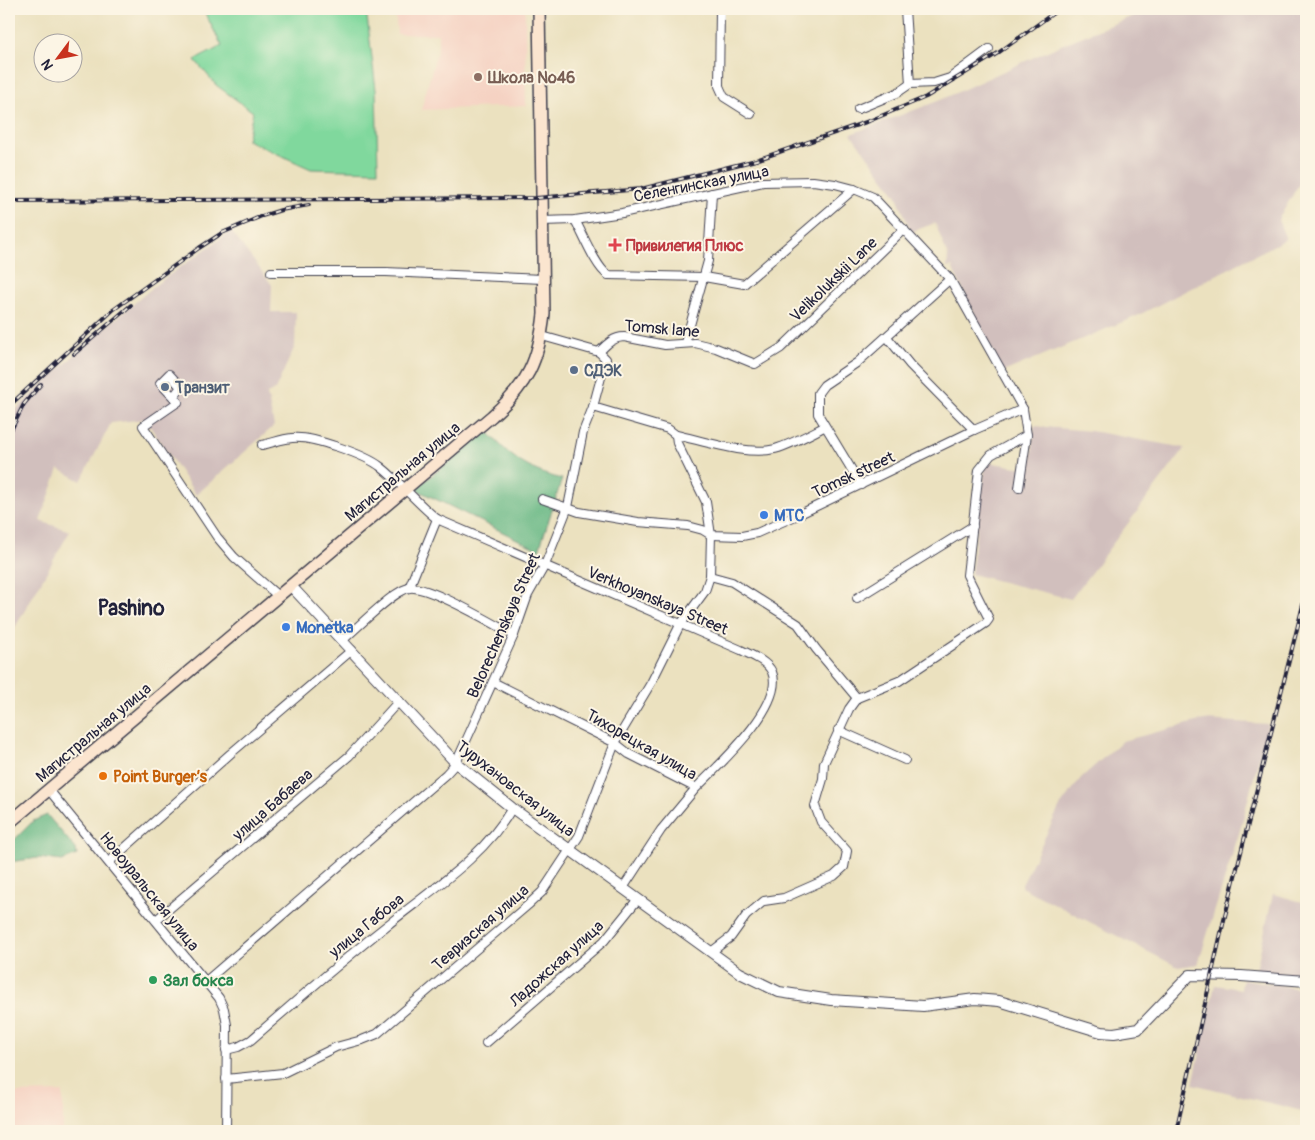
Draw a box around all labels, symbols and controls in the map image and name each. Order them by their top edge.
north arrow [32,32,82,82]
text: N [38,56,57,73]
place label: Школа №46 [487,68,575,88]
marker: Школа №46 [472,71,484,83]
street label: Селенгинская улица [632,161,770,207]
street label: Velikolukskii Lane [786,233,882,326]
place label: Привилегия Плюс [626,236,744,256]
marker: Привилегия Плюс [608,238,622,252]
street label: Tomsk lane [624,316,700,342]
place label: СДЭК [584,361,622,381]
marker: СДЭК [568,364,580,376]
place label: Транзит [174,378,231,398]
marker: Транзит [159,381,171,393]
street label: Магистральная улица [341,418,464,526]
street label: Tomsk street [809,447,898,503]
place label: МТС [774,506,804,526]
marker: МТС [758,509,770,521]
street label: Belorechenskaya Street [463,549,545,701]
street label: Verkhoyanskaya Street [584,562,731,640]
district label: Pashino [97,595,165,622]
place label: Monetka [296,618,354,638]
marker: Monetka [280,621,292,633]
street label: Магистральная улица [32,679,155,787]
street label: Тихорецкая улица [583,705,700,785]
street label: Турухановская улица [452,736,579,841]
street label: улица Бабаева [228,765,317,846]
place label: Point Burger’s [113,767,208,787]
marker: Point Burger’s [97,770,109,782]
street label: Новоуральская улица [95,828,203,955]
street label: Тевризская улица [428,880,533,975]
street label: улица Габова [324,889,408,963]
street label: Ладожская улица [505,916,608,1012]
place label: Зал бокса [163,971,234,991]
marker: Зал бокса [147,974,159,986]

